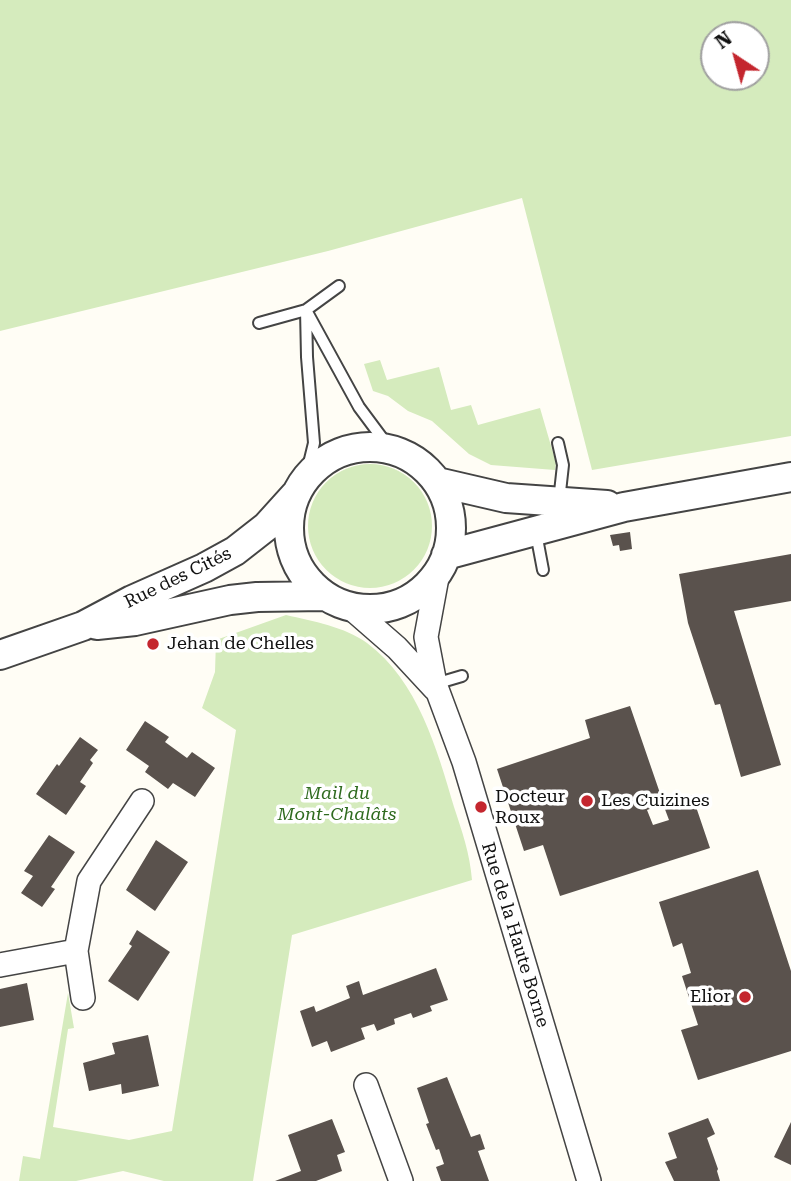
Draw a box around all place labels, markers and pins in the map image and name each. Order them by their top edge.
place label: Jehan de Chelles [167,633,314,655]
marker: Jehan de Chelles [145,636,161,652]
place label: Docteur Roux [495,786,565,828]
place label: Les Cuizines [601,790,709,812]
marker: Les Cuizines [579,793,595,809]
marker: Docteur Roux [473,799,489,815]
place label: Elior [690,986,731,1008]
marker: Elior [737,989,753,1005]

